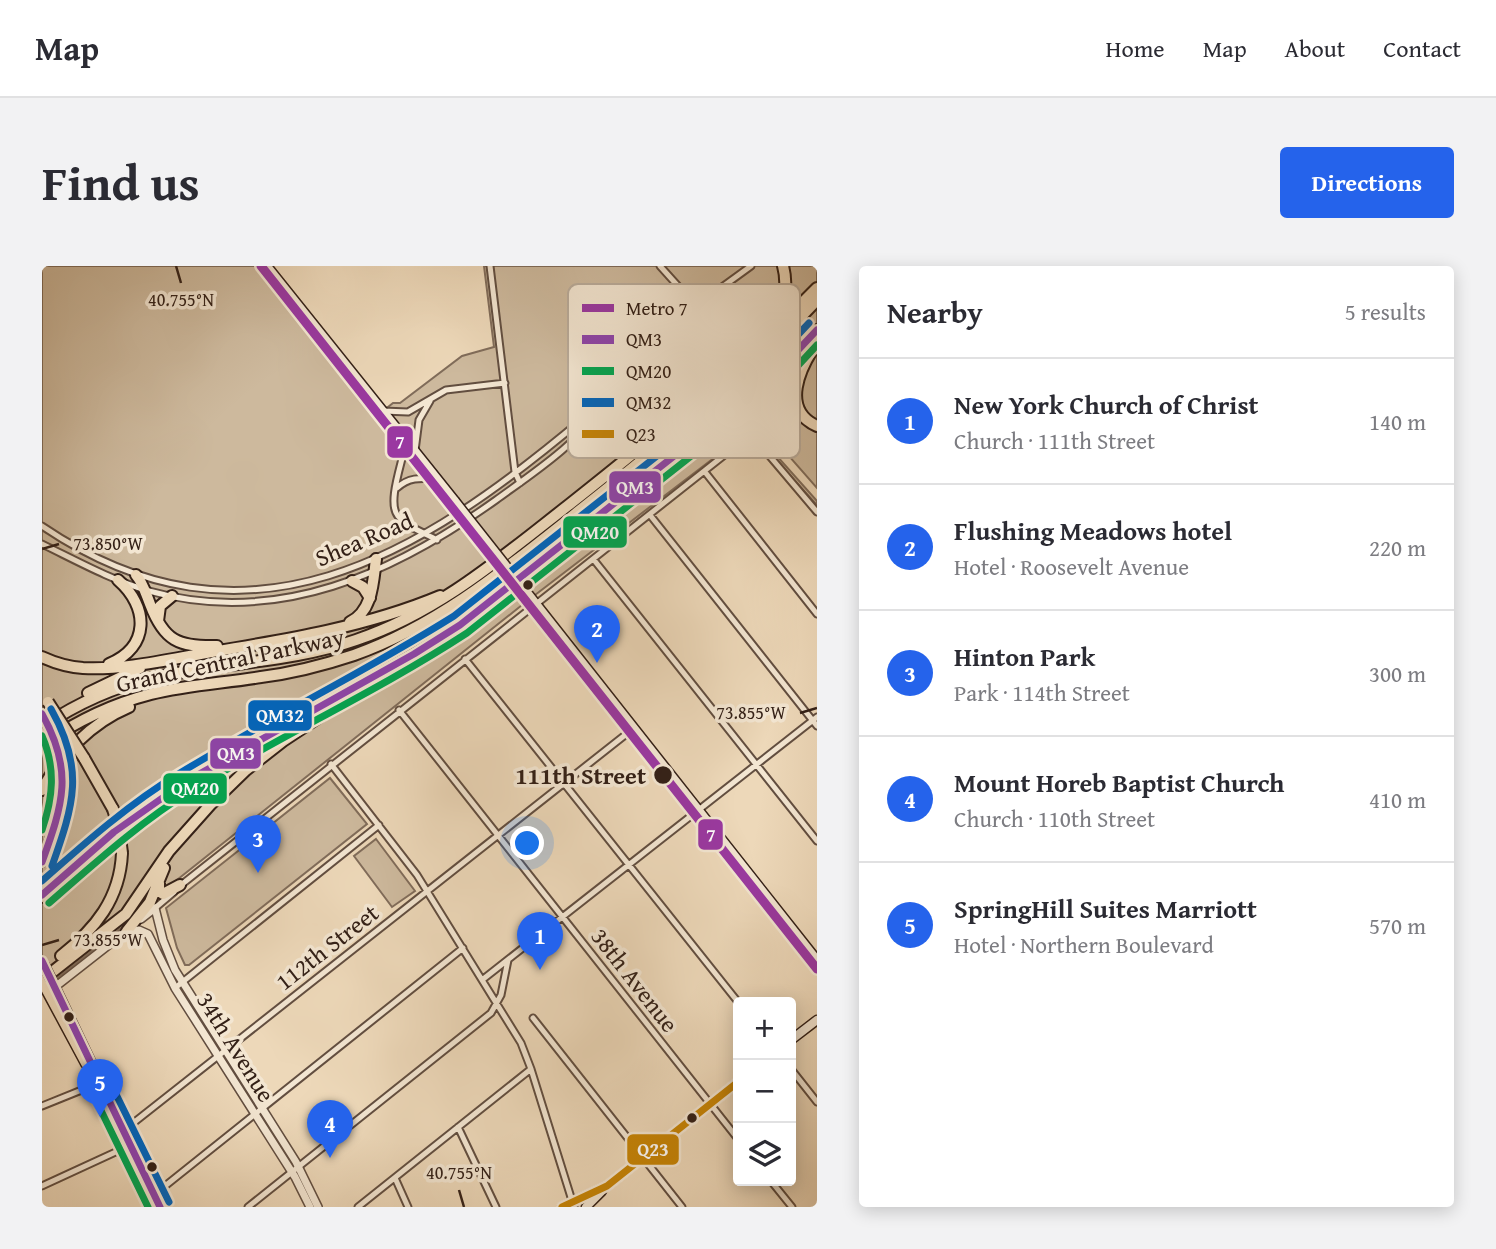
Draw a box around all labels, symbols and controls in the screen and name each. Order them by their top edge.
text: Map [35,24,99,72]
text: Home [1106,31,1165,66]
text: Map [1203,31,1247,66]
text: About [1285,31,1345,66]
text: Contact [1383,31,1461,66]
text: Find us [42,146,200,218]
button: Directions [1280,147,1454,218]
legend [568,284,800,458]
text: 40.755°N [148,286,214,313]
text: Nearby [887,290,983,334]
text: Metro 7 [626,294,688,322]
text: 5 results [1345,295,1426,328]
text: QM3 [626,325,662,353]
text: QM20 [626,357,671,385]
text: New York Church of Christ [954,385,1258,424]
text: QM32 [626,388,671,416]
text: 1 [904,405,916,438]
text: 140 m [1369,405,1426,438]
text: Q23 [626,420,656,448]
text: Church · 111th Street [954,424,1155,457]
line badge: 7 [386,425,414,459]
text: 7 [395,427,405,455]
line badge: QM3 [608,470,662,504]
text: QM3 [616,473,654,501]
street label: Shea Road [310,503,419,575]
text: Flushing Meadows hotel [954,511,1232,550]
line badge: QM20 [562,515,628,549]
text: QM20 [571,518,619,546]
text: 73.850°W [73,530,143,557]
text: 2 [904,531,916,564]
text: 220 m [1369,531,1426,564]
text: Hotel · Roosevelt Avenue [954,550,1189,583]
unlabelled marker [521,578,535,592]
pin: 2 [574,605,620,663]
street label: Grand Central Parkway [113,619,347,701]
text: Hinton Park [954,637,1095,676]
text: 3 [904,657,916,690]
text: 300 m [1369,657,1426,690]
text: Park · 114th Street [954,676,1130,709]
line badge: QM32 [247,699,313,732]
text: 73.855°W [716,699,786,726]
text: QM32 [256,701,304,729]
line badge: QM3 [209,737,262,770]
text: QM3 [217,739,255,767]
place label: 111th Street [515,758,646,793]
text: Mount Horeb Baptist Church [954,763,1284,802]
marker: 111th Street [652,764,674,786]
line badge: QM20 [162,772,228,805]
text: QM20 [171,774,219,802]
text: 4 [904,783,916,816]
text: 410 m [1369,783,1426,816]
text: Church · 110th Street [954,802,1155,835]
pin: 3 [235,815,281,873]
line badge: 7 [697,818,724,851]
text: 7 [706,820,716,848]
your location [510,826,544,860]
text: SpringHill Suites Marriott [954,889,1257,928]
street label: 112th Street [268,895,386,999]
text: 5 [904,909,916,942]
text: 570 m [1369,909,1426,942]
pin: 1 [517,912,563,970]
street label: 38th Avenue [583,920,687,1040]
text: 73.855°W [73,926,143,953]
text: Hotel · Northern Boulevard [954,928,1214,961]
street label: 34th Avenue [188,985,284,1109]
map controls [733,997,796,1186]
button: + [733,997,796,1060]
unlabelled marker [62,1010,76,1024]
pin: 5 [77,1059,123,1117]
button: − [733,1060,796,1123]
pin: 4 [307,1100,353,1158]
unlabelled marker [685,1111,699,1125]
button: layers [733,1123,796,1186]
line badge: Q23 [626,1133,680,1166]
text: Q23 [637,1135,669,1163]
text: 40.755°N [426,1159,492,1186]
unlabelled marker [145,1160,159,1174]

